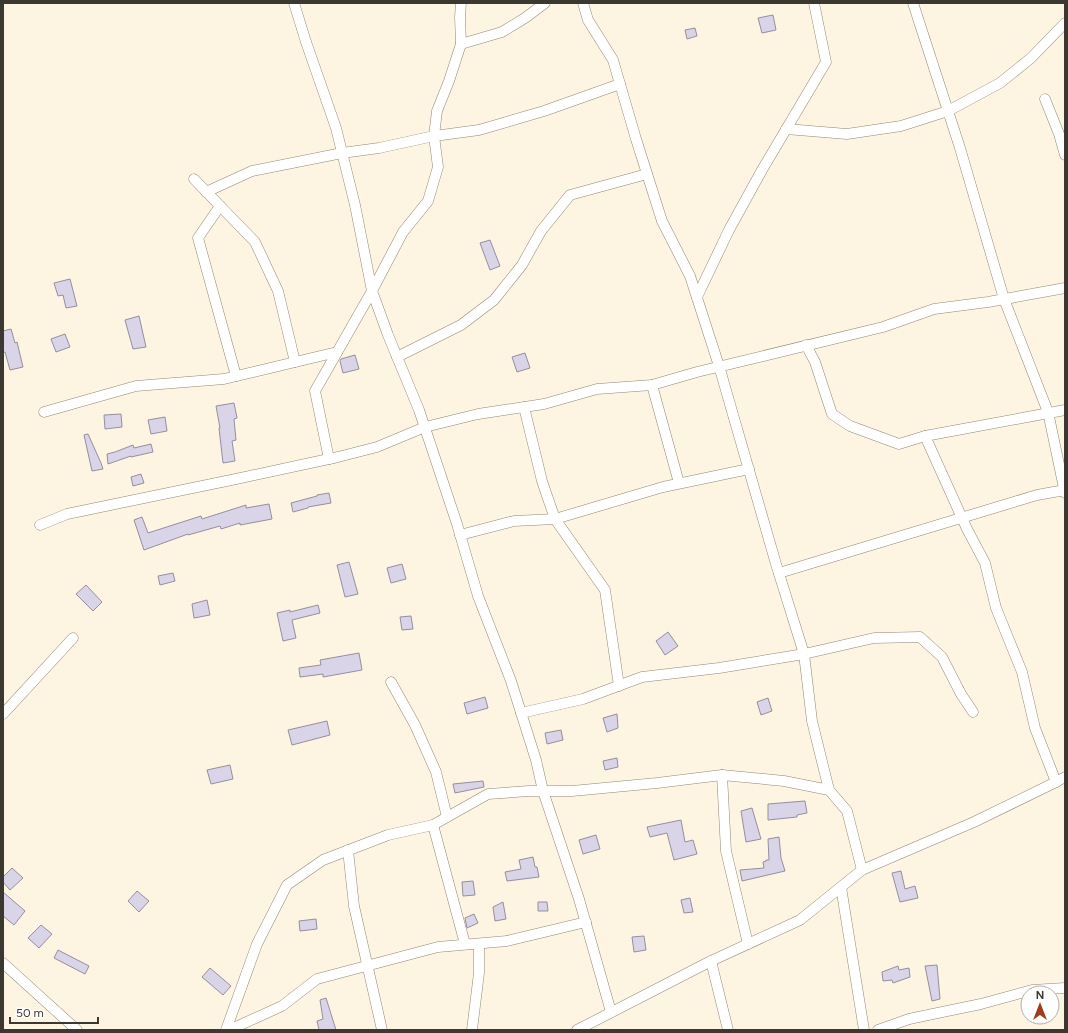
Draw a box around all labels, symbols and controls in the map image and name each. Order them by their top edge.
north arrow [1020,985,1060,1025]
text: N [1036,989,1044,1002]
scale bar [10,999,98,1025]
text: 50 m [16,1006,44,1020]

